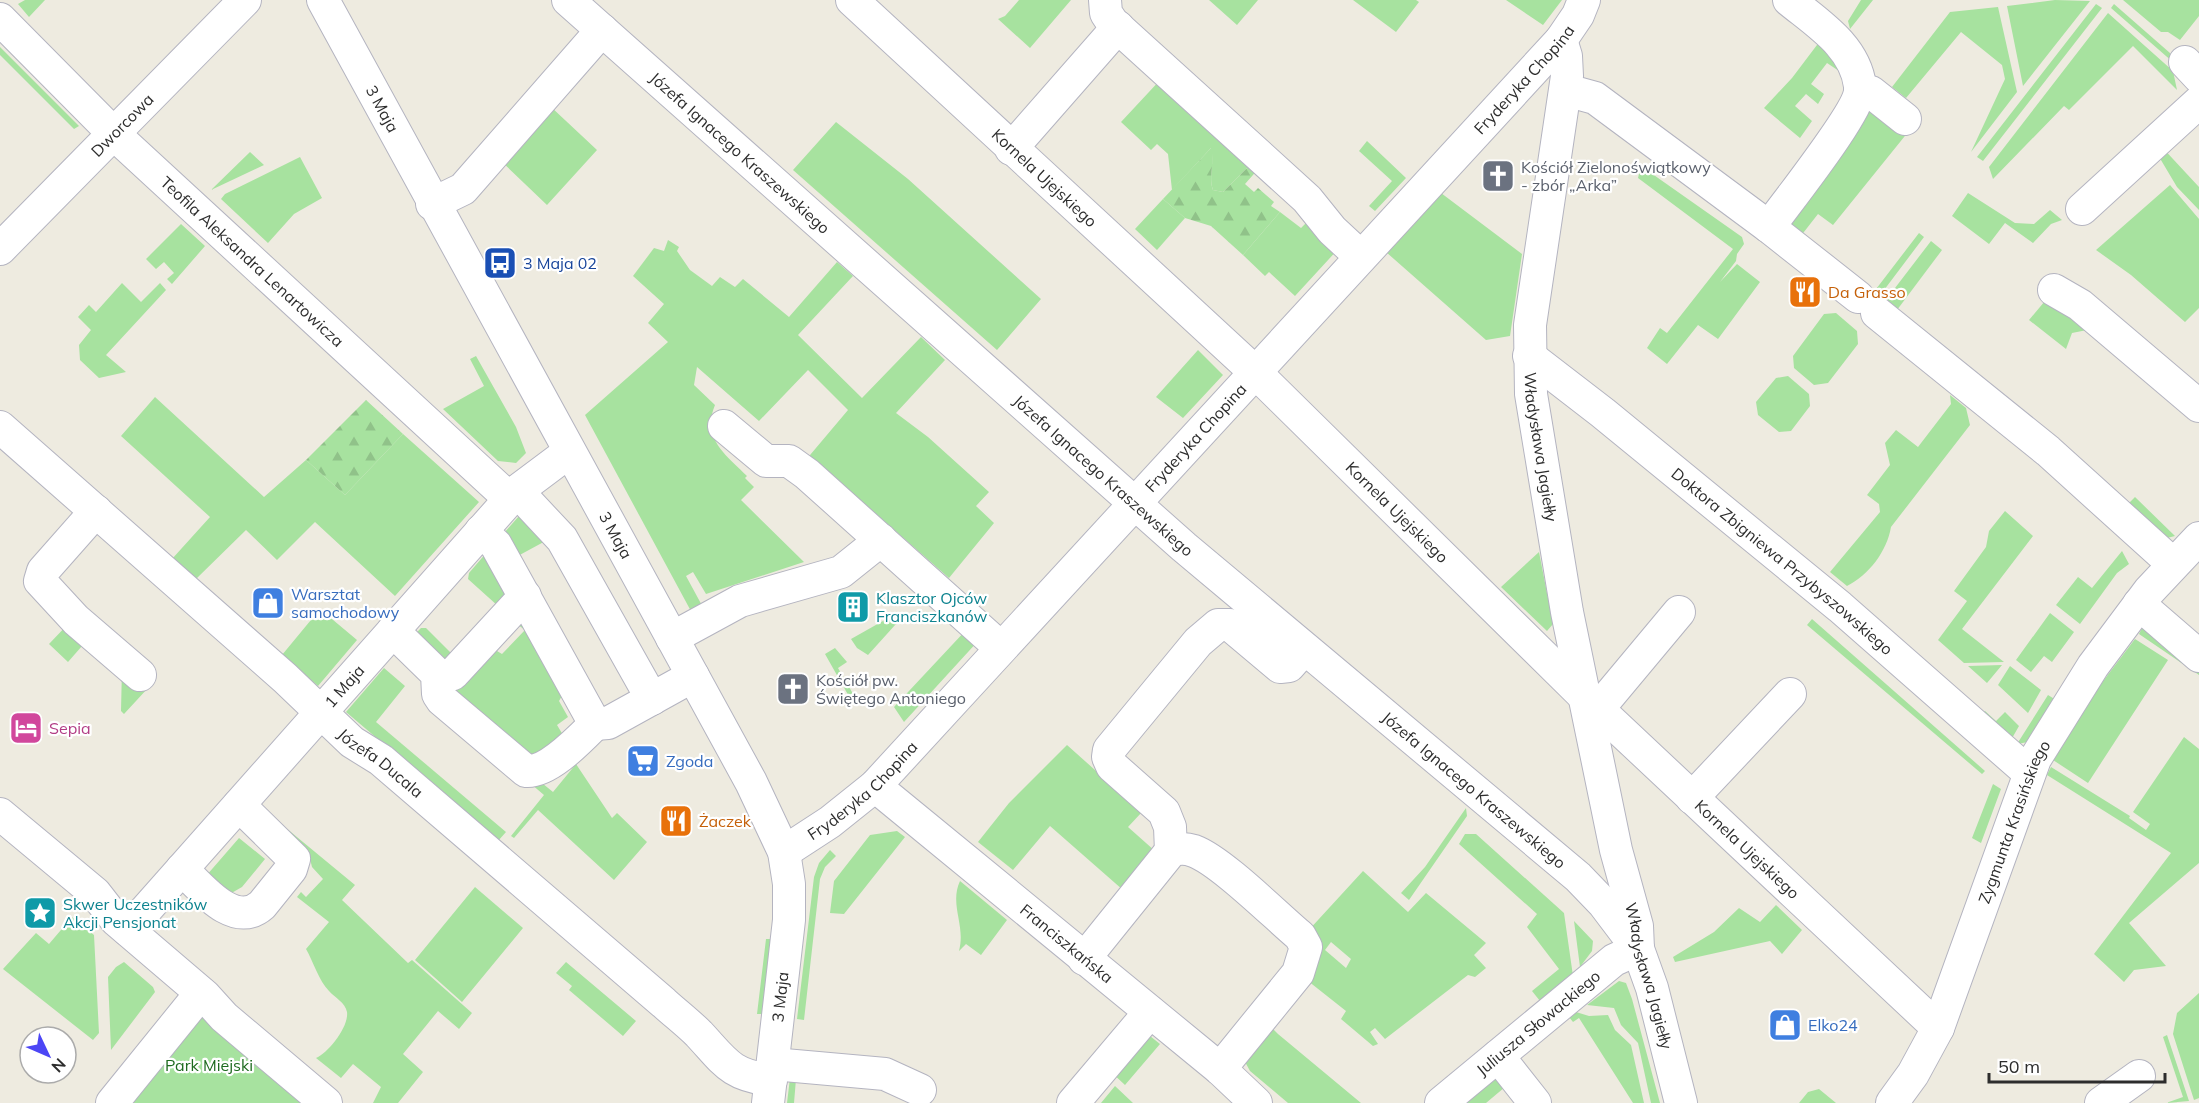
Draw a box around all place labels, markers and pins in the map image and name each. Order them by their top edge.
place label: Kościół Zielonoświątkowy - zbór „Arka” [1521,157,1711,195]
church icon: Kościół Zielonoświątkowy - zbór „Arka” [1480,158,1516,194]
bus stop icon: 3 Maja 02 [482,245,518,281]
place label: 3 Maja 02 [523,253,597,273]
restaurant icon: Da Grasso [1787,274,1823,310]
place label: Da Grasso [1828,282,1906,302]
place label: Warsztat samochodowy [291,584,400,622]
shop icon: Warsztat samochodowy [250,585,286,621]
place label: Klasztor Ojców Franciszkanów [876,588,988,626]
building icon: Klasztor Ojców Franciszkanów [835,589,871,625]
place label: Kościół pw. Świętego Antoniego [816,670,966,708]
church icon: Kościół pw. Świętego Antoniego [775,671,811,707]
hotel icon: Sepia [8,710,44,746]
place label: Sepia [49,718,91,738]
supermarket icon: Zgoda [625,743,661,779]
place label: Zgoda [666,751,713,771]
restaurant icon: Żaczek [658,803,694,839]
place label: Żaczek [699,811,752,831]
place label: Skwer Uczestników Akcji Pensjonat [63,894,208,932]
place icon: Skwer Uczestników Akcji Pensjonat [22,895,58,931]
shop icon: Elko24 [1767,1007,1803,1043]
place label: Elko24 [1808,1015,1858,1035]

